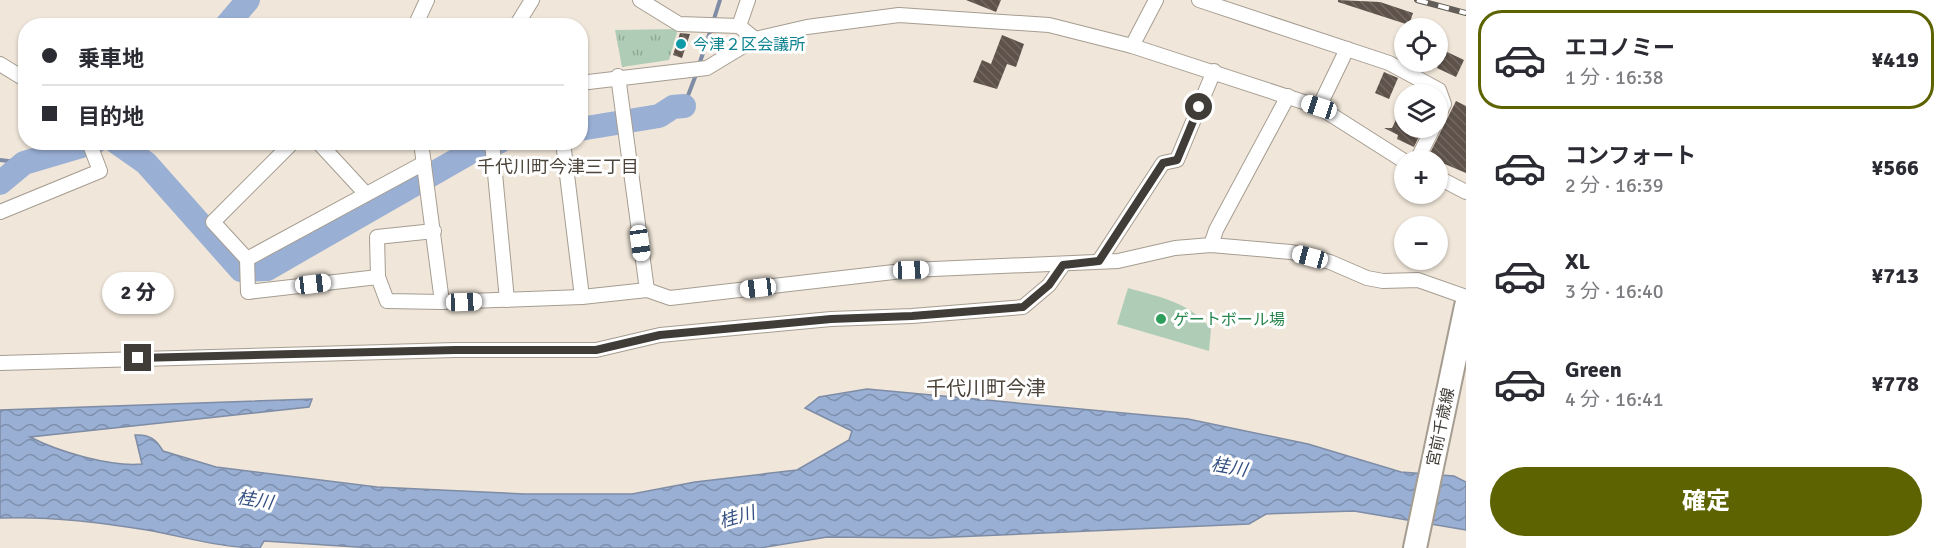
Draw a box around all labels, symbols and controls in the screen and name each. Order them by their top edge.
map controls [1394,18,1448,270]
button: locate [1394,18,1448,72]
icon: car [1493,33,1547,87]
text: エコノミー [1565,34,1675,61]
place label: 今津２区会議所 [693,35,805,55]
marker: 今津２区会議所 [674,37,688,51]
text: 乗車地 [78,45,144,72]
text: ¥419 [1871,46,1919,73]
text: 1 分 · 16:38 [1565,65,1664,90]
button: layers [1394,84,1448,138]
route start [1185,93,1212,120]
car [1299,93,1339,121]
text: 目的地 [78,103,144,130]
icon: car [1493,141,1547,195]
text: コンフォート [1565,142,1696,169]
button: + [1394,150,1448,204]
text: ¥566 [1871,154,1919,181]
district label: 千代川町今津三丁目 [477,156,639,178]
text: 2 分 · 16:39 [1565,173,1664,198]
button: − [1394,216,1448,270]
car [629,224,651,262]
car [1290,244,1330,270]
text: XL [1565,248,1590,275]
icon: car [1493,249,1547,303]
car [893,260,929,280]
text: ¥713 [1871,262,1919,289]
callout: 2 分 [102,271,174,313]
car [294,273,332,295]
car [739,277,777,299]
text: 3 分 · 16:40 [1565,279,1664,304]
text: 2 分 [120,280,156,305]
car [446,292,482,312]
place label: ゲートボール場 [1173,310,1285,330]
marker: ゲートボール場 [1154,312,1168,326]
route end [124,344,151,371]
text: Green [1565,356,1622,383]
icon: car [1493,357,1547,411]
text: ¥778 [1871,370,1919,397]
district label: 千代川町今津 [926,376,1046,401]
street label: 宮前千歳線 [1423,386,1459,468]
text: 4 分 · 16:41 [1565,387,1664,412]
water label: 桂川 [1209,453,1251,481]
button: 確定 [1490,467,1922,536]
water label: 桂川 [236,486,276,514]
water label: 桂川 [717,501,759,533]

